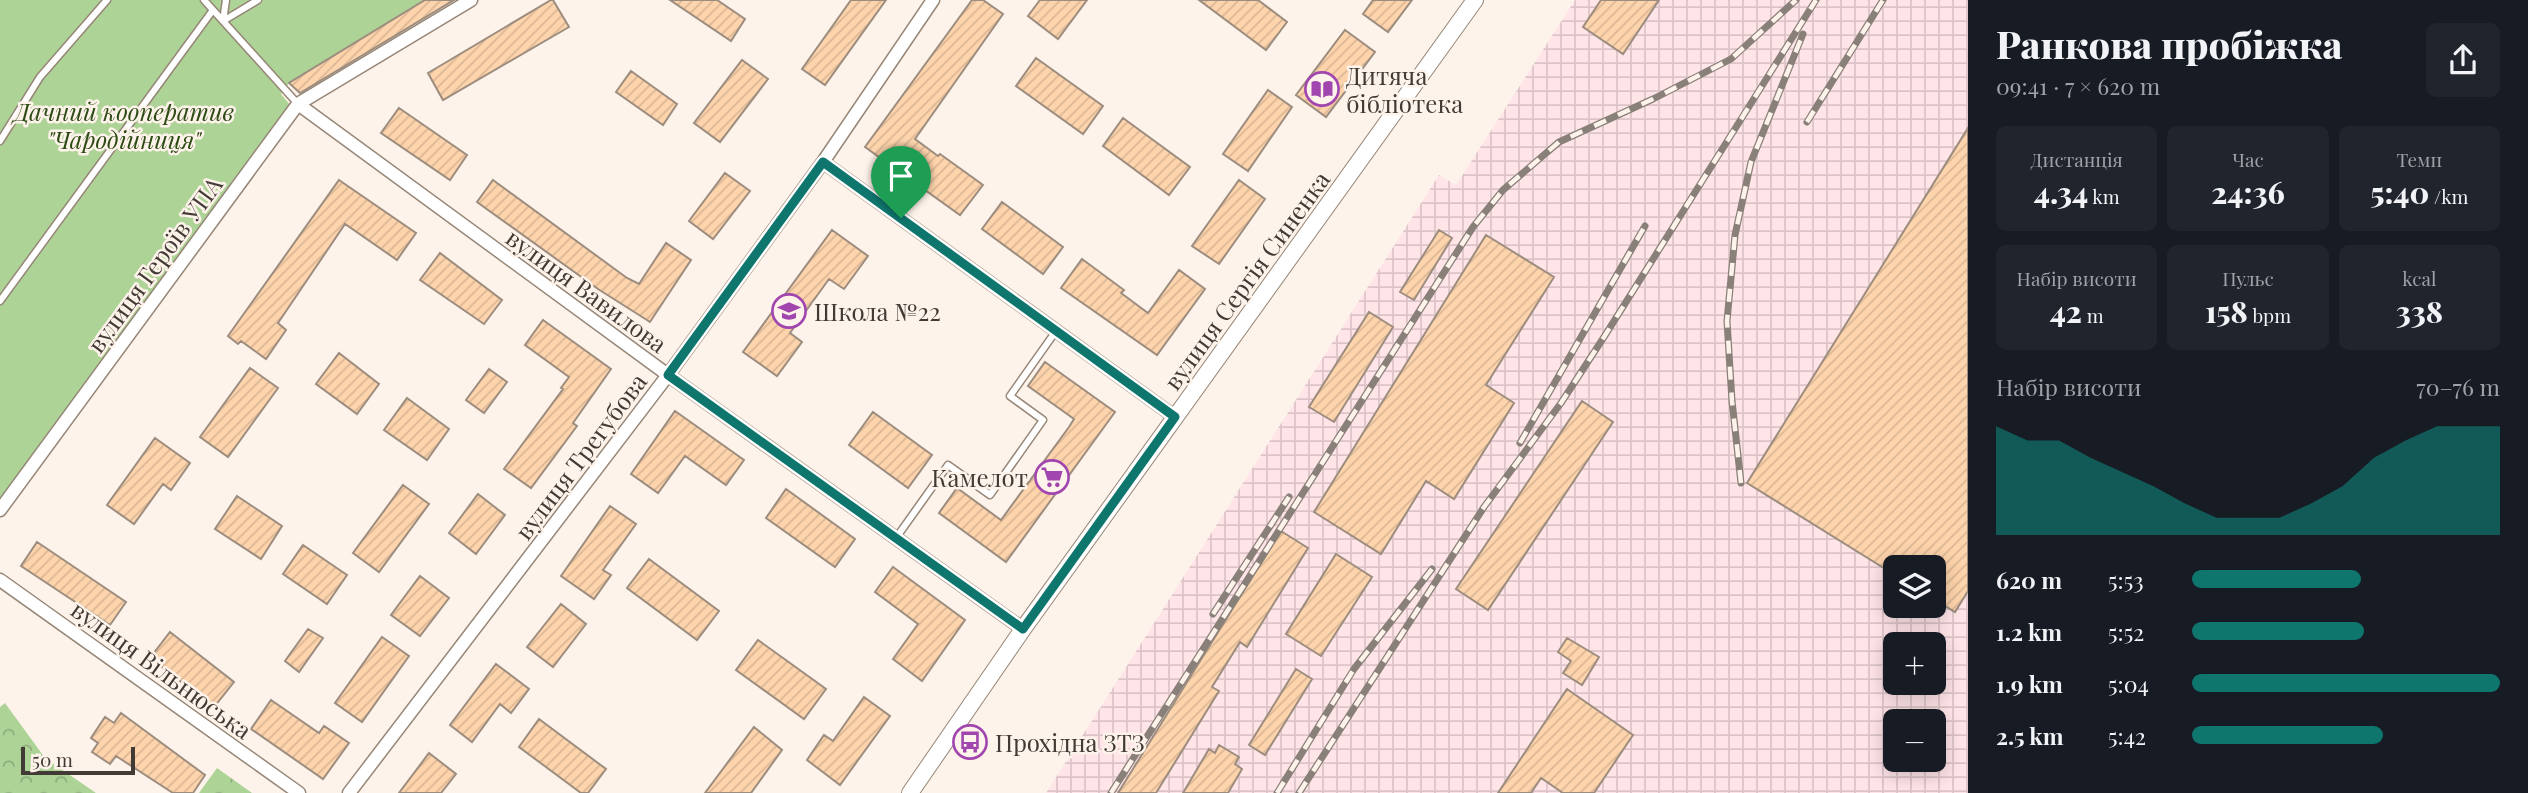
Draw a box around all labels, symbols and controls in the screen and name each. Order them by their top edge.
text: Ранкова пробіжка [1996,18,2342,69]
button: share [2426,23,2500,97]
place label: Дитяча бібліотека [1346,59,1463,119]
library icon: Дитяча бібліотека [1303,70,1341,108]
text: 09:41 · 7 × 620 m [1996,70,2160,101]
park label: Дачний кооператив "Чародійниця" [10,95,235,155]
pin [871,146,931,218]
text: Дистанція [2031,146,2123,172]
text: Час [2232,146,2264,172]
text: Темп [2396,146,2442,172]
icon: arrive [882,157,920,195]
street label: вулиця Сергія Синенка [1156,164,1336,396]
street label: вулиця Героїв УПА [79,169,229,358]
text: 4.34 [2034,172,2088,212]
text: 24:36 [2211,172,2285,212]
text: 5:40 [2370,172,2429,212]
text: km [2088,183,2120,209]
text: /km [2429,183,2468,209]
street label: вулиця Вавилова [500,221,674,359]
text: Набір висоти [2017,265,2137,291]
text: Пульс [2222,265,2274,291]
text: kcal [2402,265,2436,291]
text: 42 [2050,291,2082,331]
text: 158 [2205,291,2248,331]
text: 338 [2396,291,2443,331]
school or university icon: Школа №22 [770,292,808,330]
place label: Школа №22 [814,295,941,327]
text: m [2082,302,2104,328]
text: bpm [2248,302,2291,328]
street label: вулиця Трегубова [507,366,653,546]
text: Набір висоти [1996,371,2141,402]
text: 70–76 m [2416,371,2500,402]
supermarket icon: Камелот [1033,458,1071,496]
place label: Камелот [931,461,1028,493]
map controls [1883,555,1946,772]
button: layers [1883,555,1946,618]
text: 620 m [1996,564,2062,595]
text: 5:53 [2108,564,2144,595]
street label: вулиця Вільнюська [65,593,259,745]
text: 1.2 km [1996,616,2062,647]
text: 5:52 [2108,616,2144,647]
button: + [1883,632,1946,695]
text: 1.9 km [1996,668,2063,699]
text: 5:04 [2108,668,2149,699]
button: − [1883,709,1946,772]
text: 2.5 km [1996,720,2063,751]
text: 5:42 [2108,720,2146,751]
bus stop icon: Прохідна ЗТЗ [951,723,989,761]
place label: Прохідна ЗТЗ [995,726,1145,758]
scale bar [21,744,135,776]
text: 50 m [32,746,73,772]

